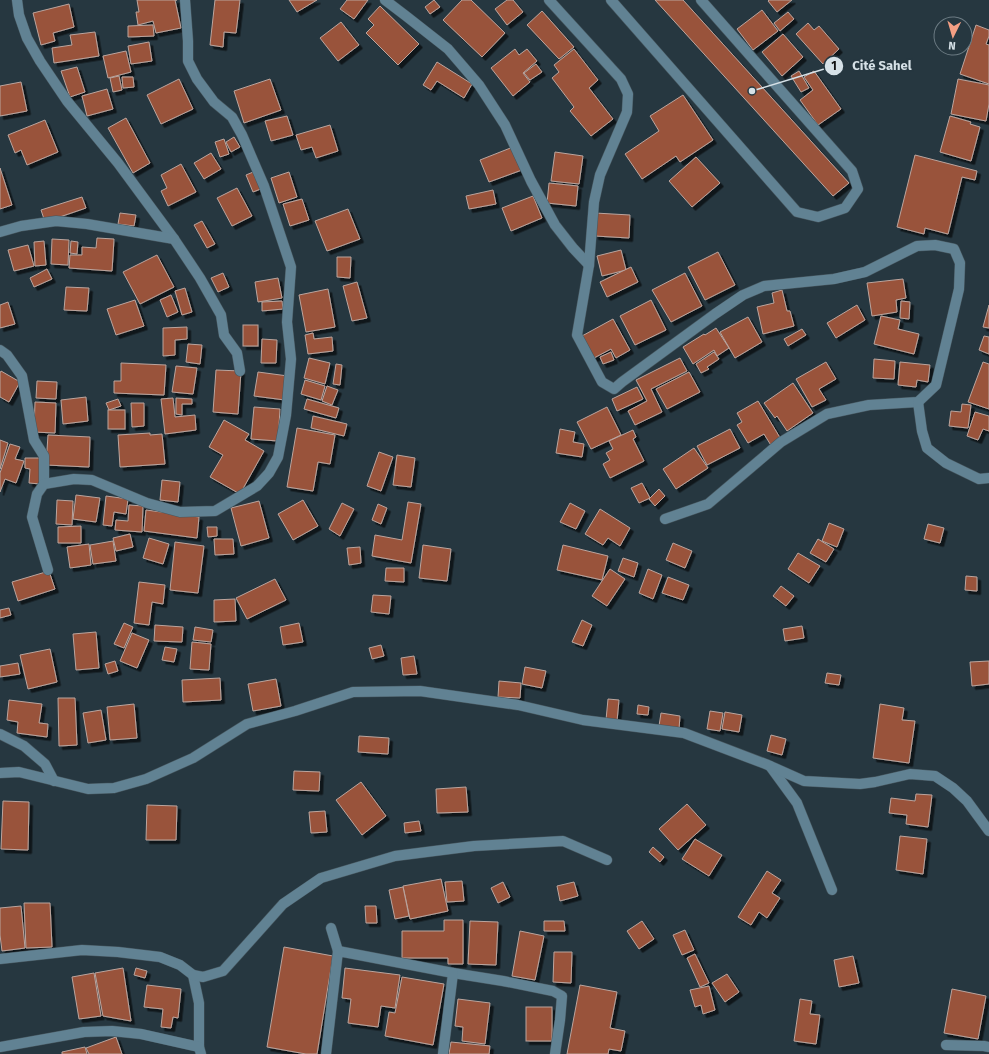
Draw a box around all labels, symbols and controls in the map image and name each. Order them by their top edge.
north arrow [933,16,973,56]
text: N [948,39,956,52]
callout: Cité Sahel [824,53,920,78]
text: Cité Sahel [852,58,912,73]
text: 1 [831,59,837,73]

